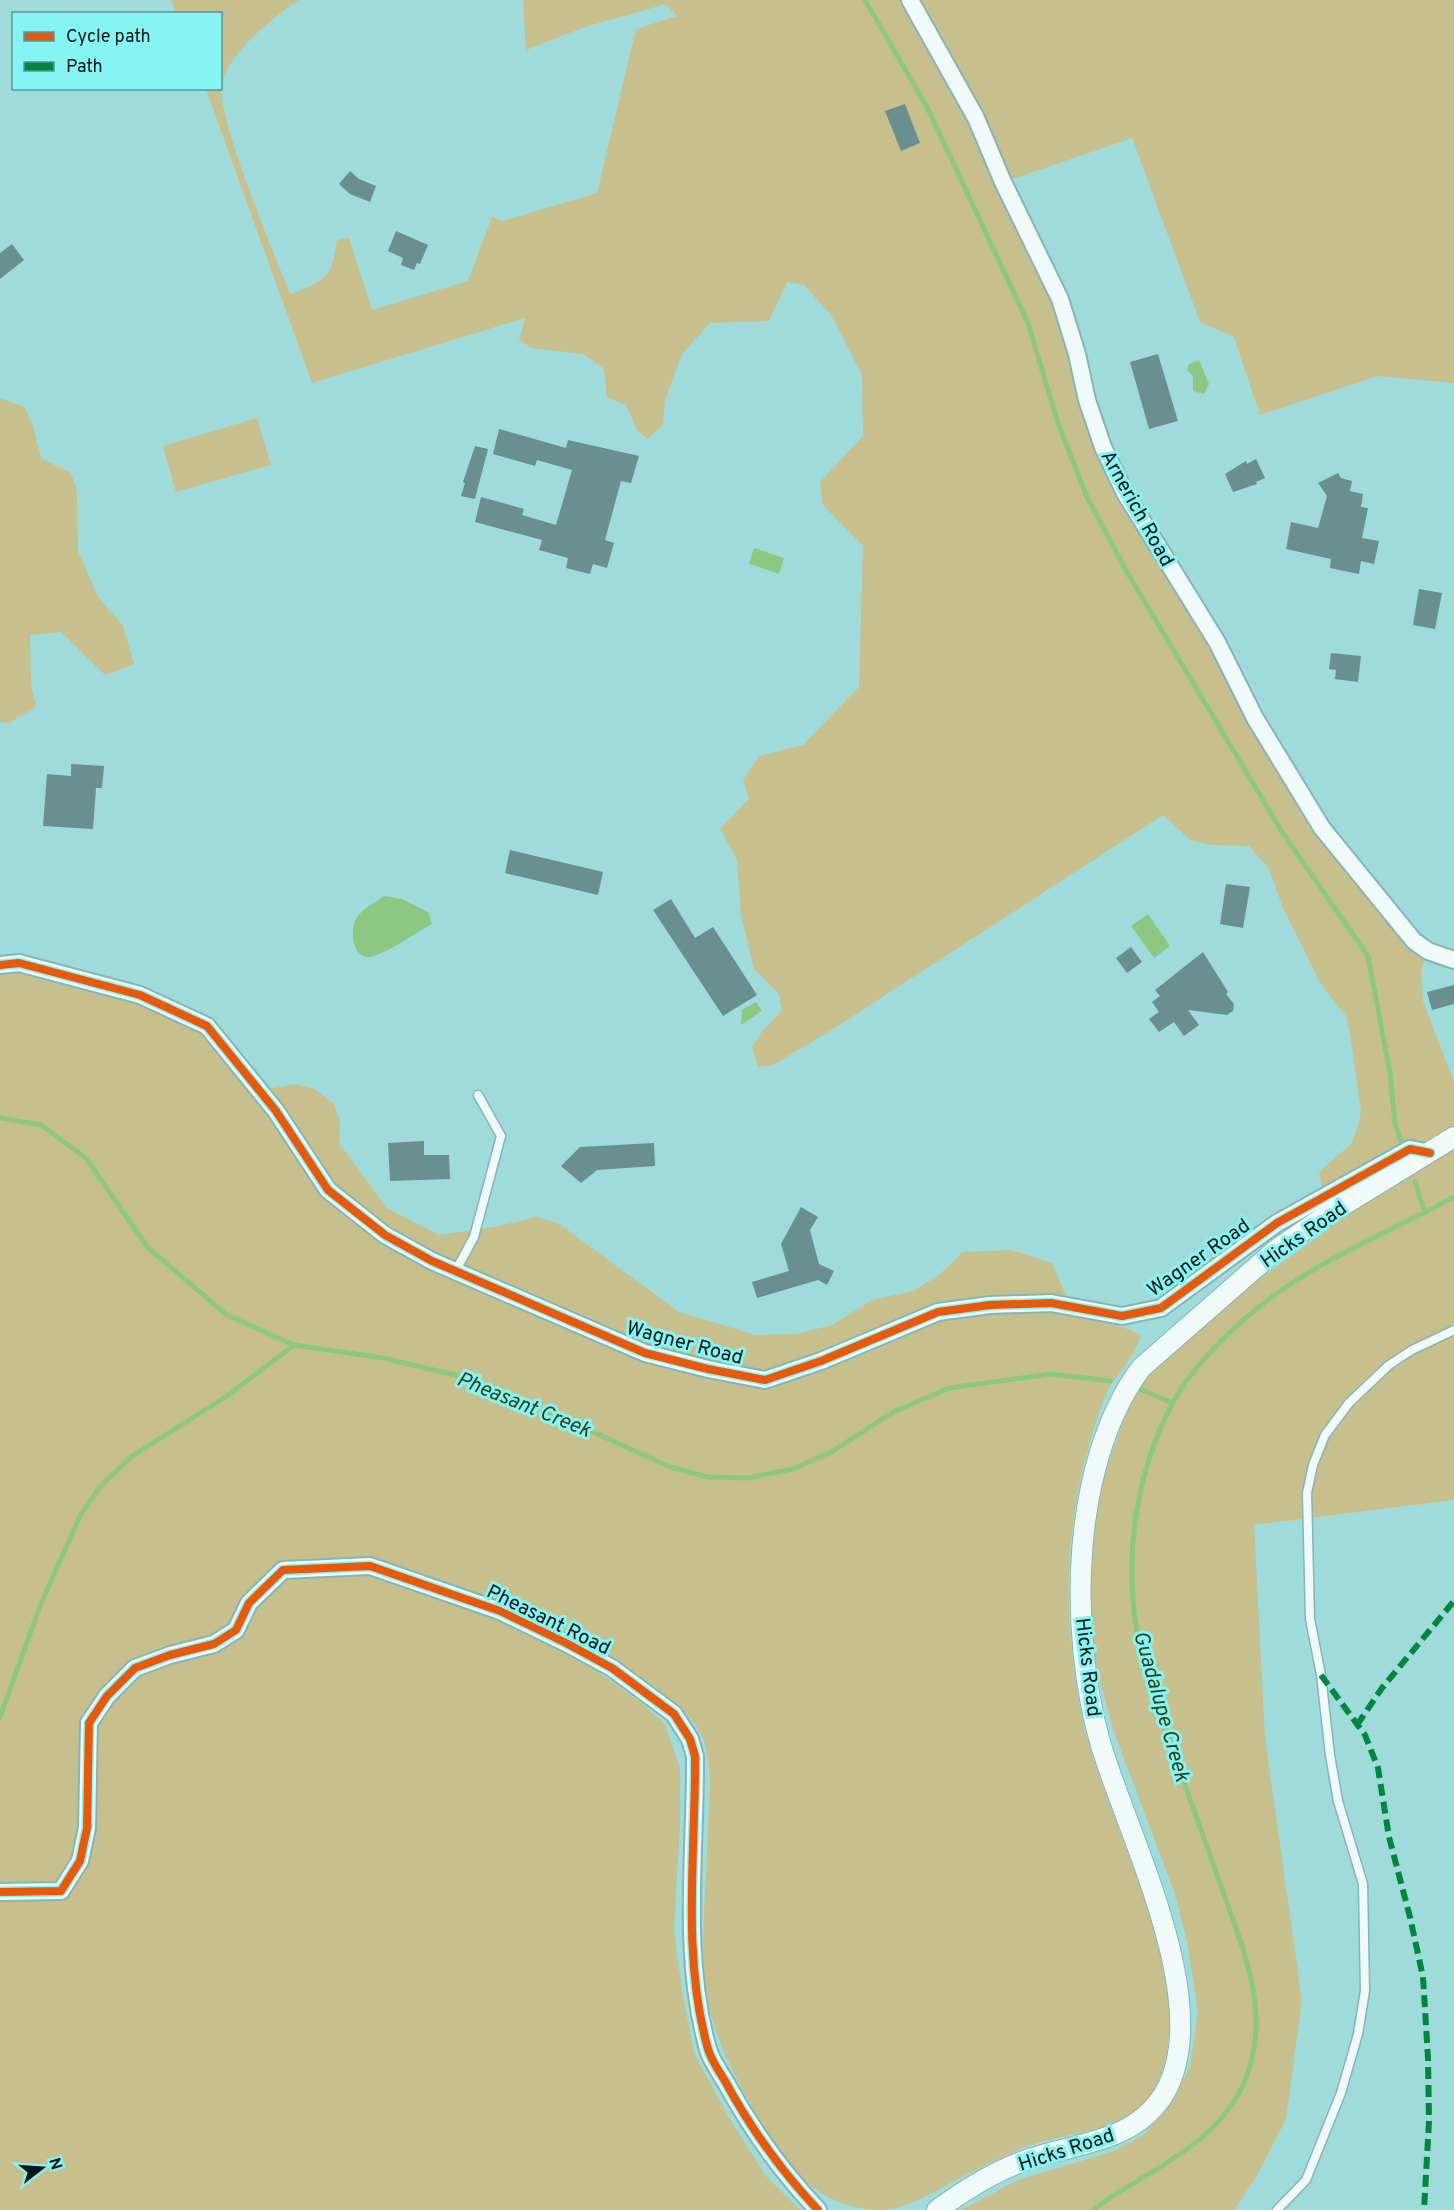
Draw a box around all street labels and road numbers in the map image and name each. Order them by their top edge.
street label: Arnerich Road [1094,446,1179,572]
street label: Hicks Road [1256,1196,1352,1275]
street label: Wagner Road [1143,1214,1256,1304]
street label: Wagner Road [623,1316,746,1372]
street label: Pheasant Road [482,1580,614,1662]
street label: Hicks Road [1068,1616,1106,1718]
street label: Hicks Road [1015,2123,1118,2179]

